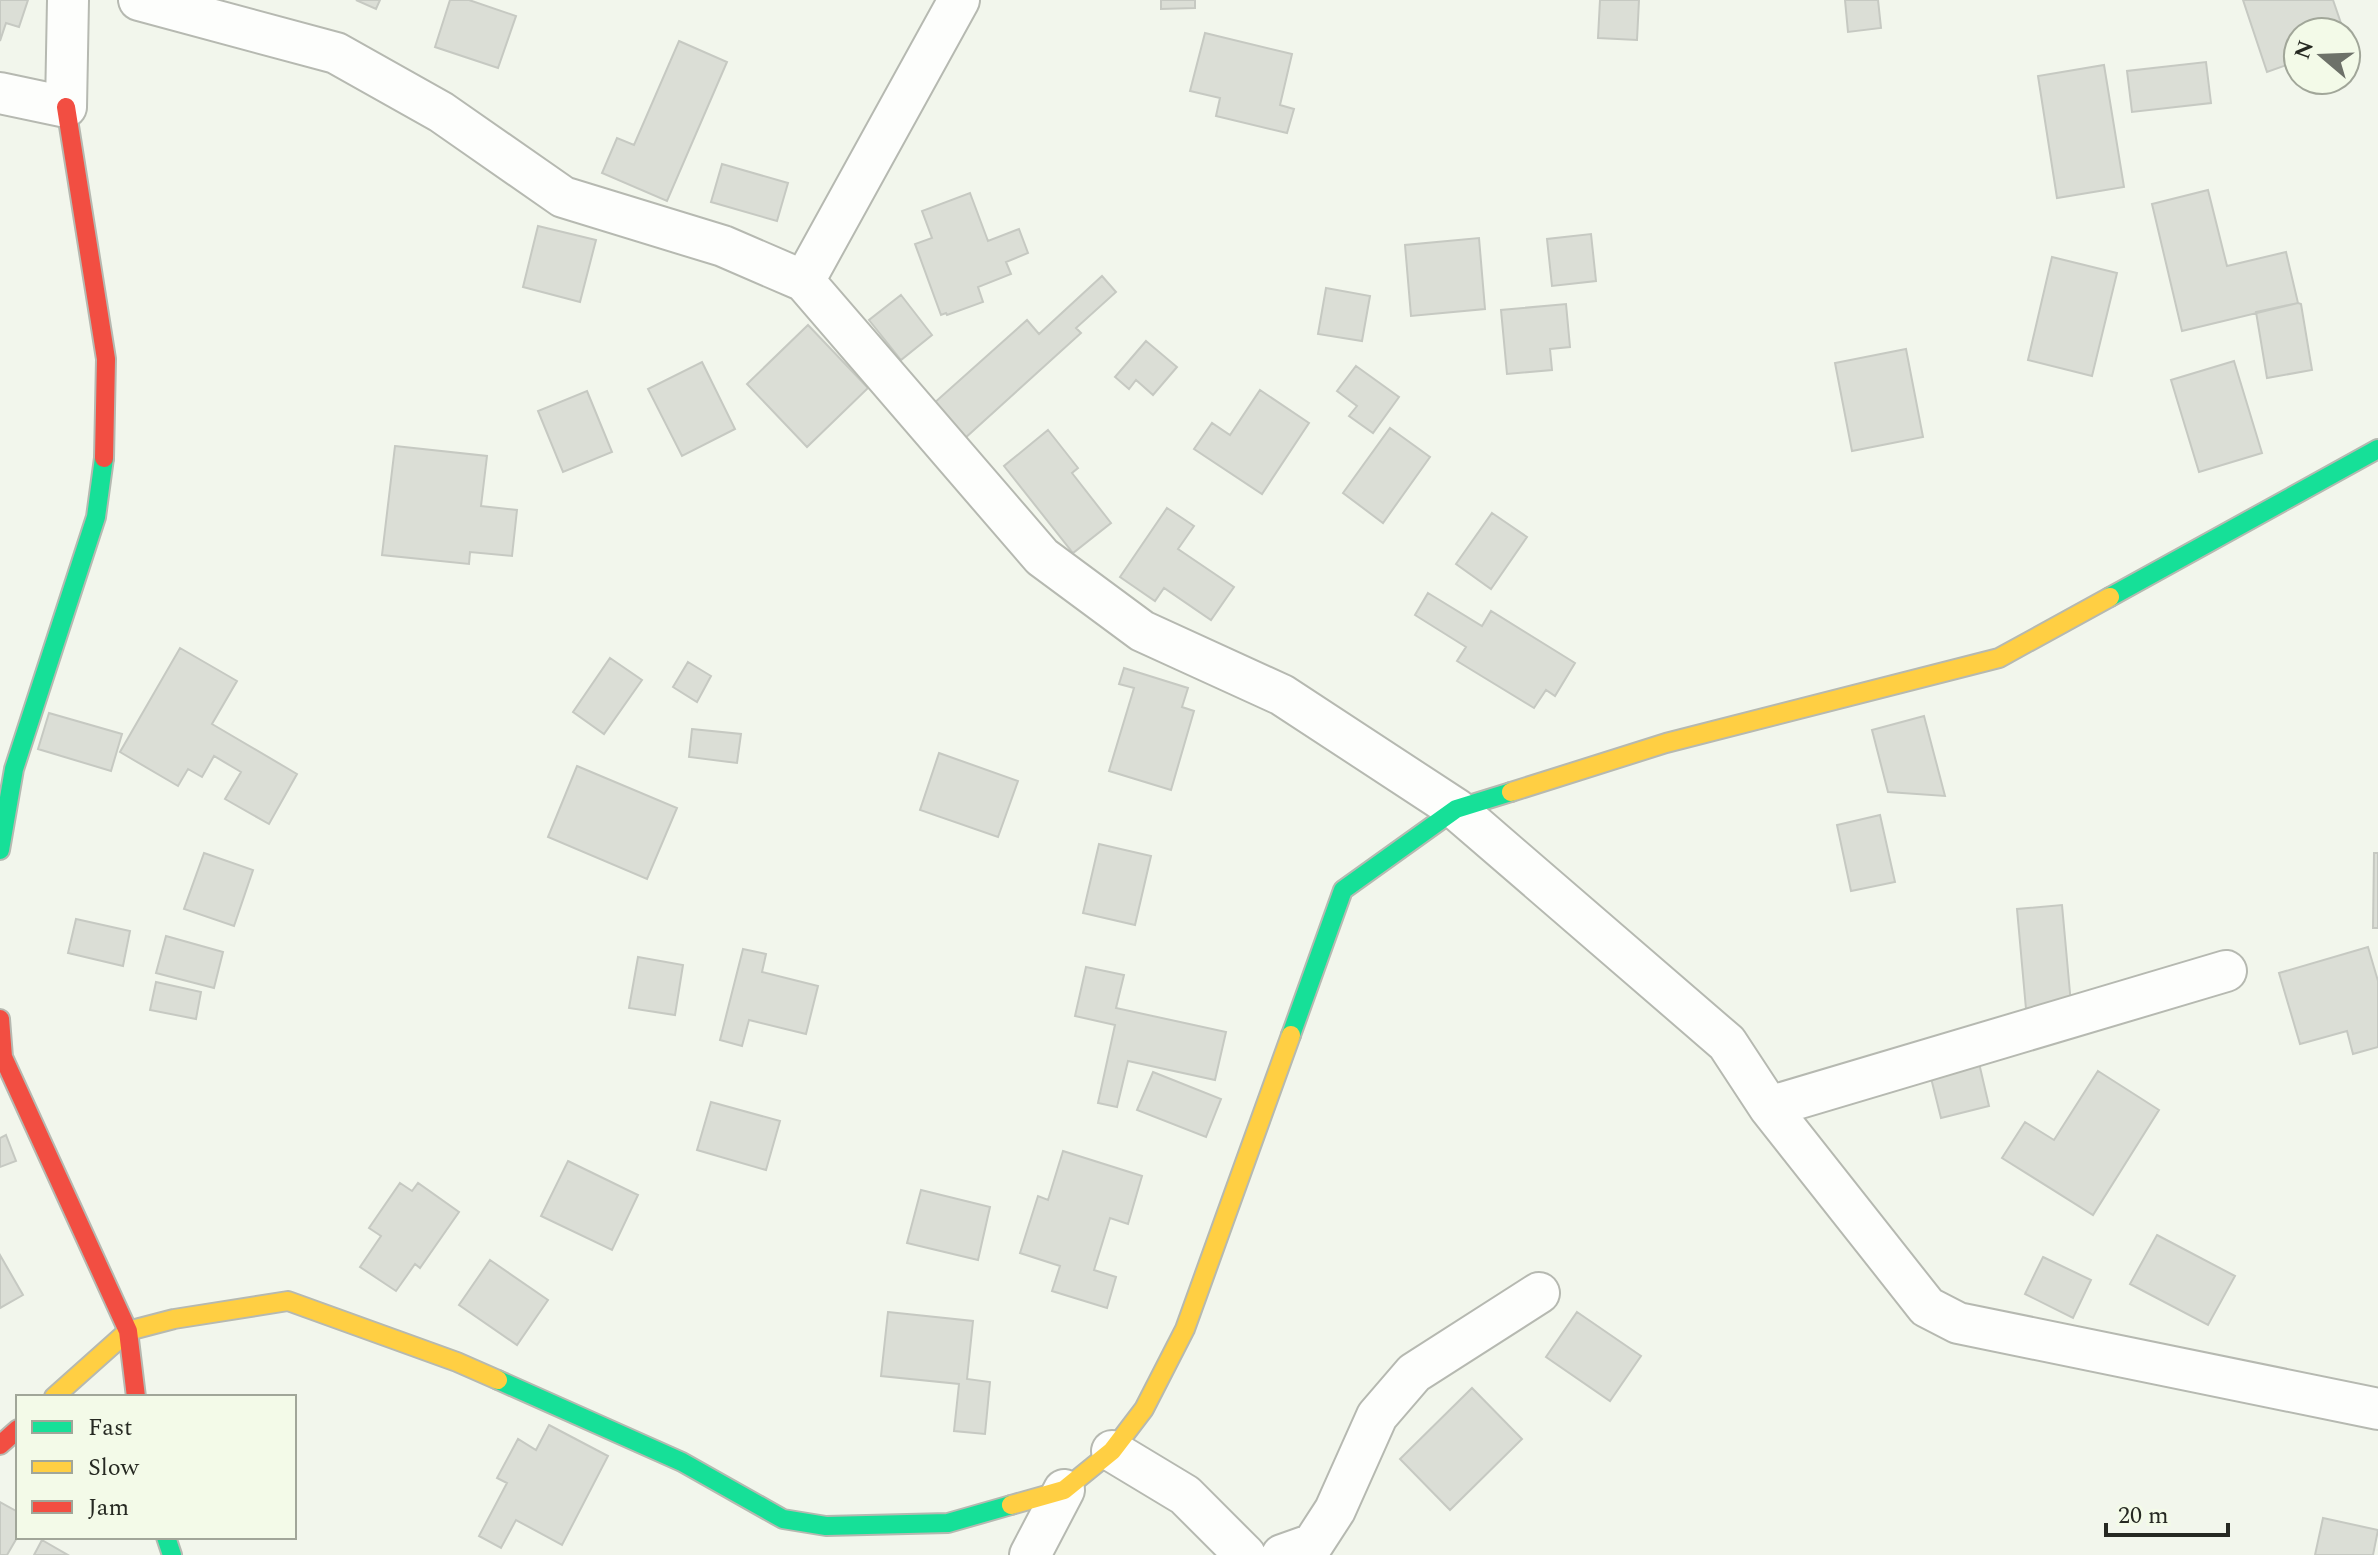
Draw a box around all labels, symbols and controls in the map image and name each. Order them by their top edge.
north arrow [2282,16,2362,96]
text: N [2286,36,2323,64]
legend [16,1395,296,1539]
text: Fast [88,1410,133,1446]
text: Slow [88,1450,140,1486]
scale bar [2106,1487,2228,1537]
text: Jam [88,1490,129,1526]
text: 20 m [2118,1498,2169,1534]

